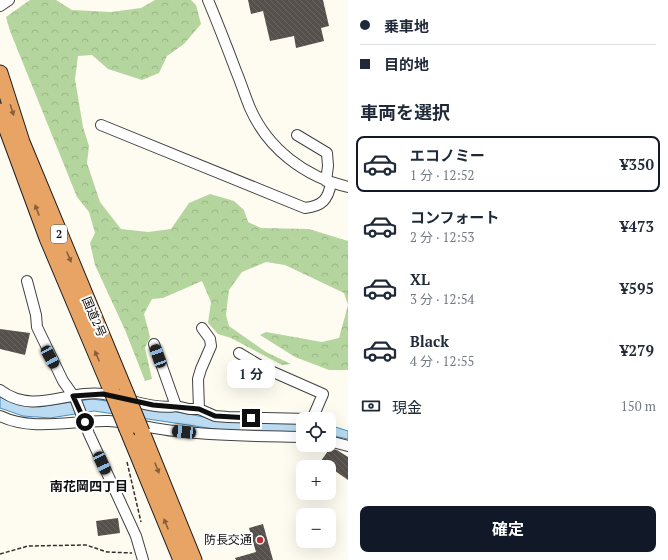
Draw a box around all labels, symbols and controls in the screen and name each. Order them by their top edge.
text: 乗車地 [384,16,429,36]
text: 目的地 [384,54,429,74]
text: 車両を選択 [360,100,450,124]
one-way arrow [9,104,15,116]
text: エコノミー [410,145,485,165]
icon: car [362,146,398,182]
text: ¥350 [620,154,654,174]
text: 1 分 · 12:52 [410,166,475,184]
one-way arrow [33,203,39,215]
text: コンフォート [410,207,500,227]
icon: car [362,208,398,244]
text: ¥473 [620,216,654,236]
road number: 2 [51,225,67,243]
text: 2 分 · 12:53 [410,228,475,246]
one-way arrow [66,251,72,263]
text: XL [410,269,430,289]
icon: car [362,270,398,306]
text: ¥595 [620,278,654,298]
text: 3 分 · 12:54 [410,290,475,308]
street label: 国道2号 [79,294,110,339]
text: Black [410,331,449,351]
icon: car [362,332,398,368]
text: ¥279 [620,340,654,360]
car [148,343,168,369]
car [39,344,61,370]
one-way arrow [94,350,100,361]
text: 4 分 · 12:55 [410,352,475,370]
callout: 1 分 [227,360,275,388]
text: 1 分 [239,365,263,383]
icon: cash [360,395,382,417]
text: 現金 [392,397,422,417]
text: 150 m [621,397,656,415]
route end [242,409,260,427]
map controls [296,412,336,548]
button: locate [296,412,336,452]
route start [76,413,94,431]
car [171,425,197,439]
car [91,450,113,476]
button: + [296,460,336,500]
one-way arrow [154,463,160,474]
district label: 南花岡四丁目 [50,477,128,495]
button: 確定 [360,506,656,552]
button: − [296,508,336,548]
one-way arrow [163,517,169,529]
place label: 防長交通 [204,532,252,547]
marker: 防長交通 [255,535,265,545]

